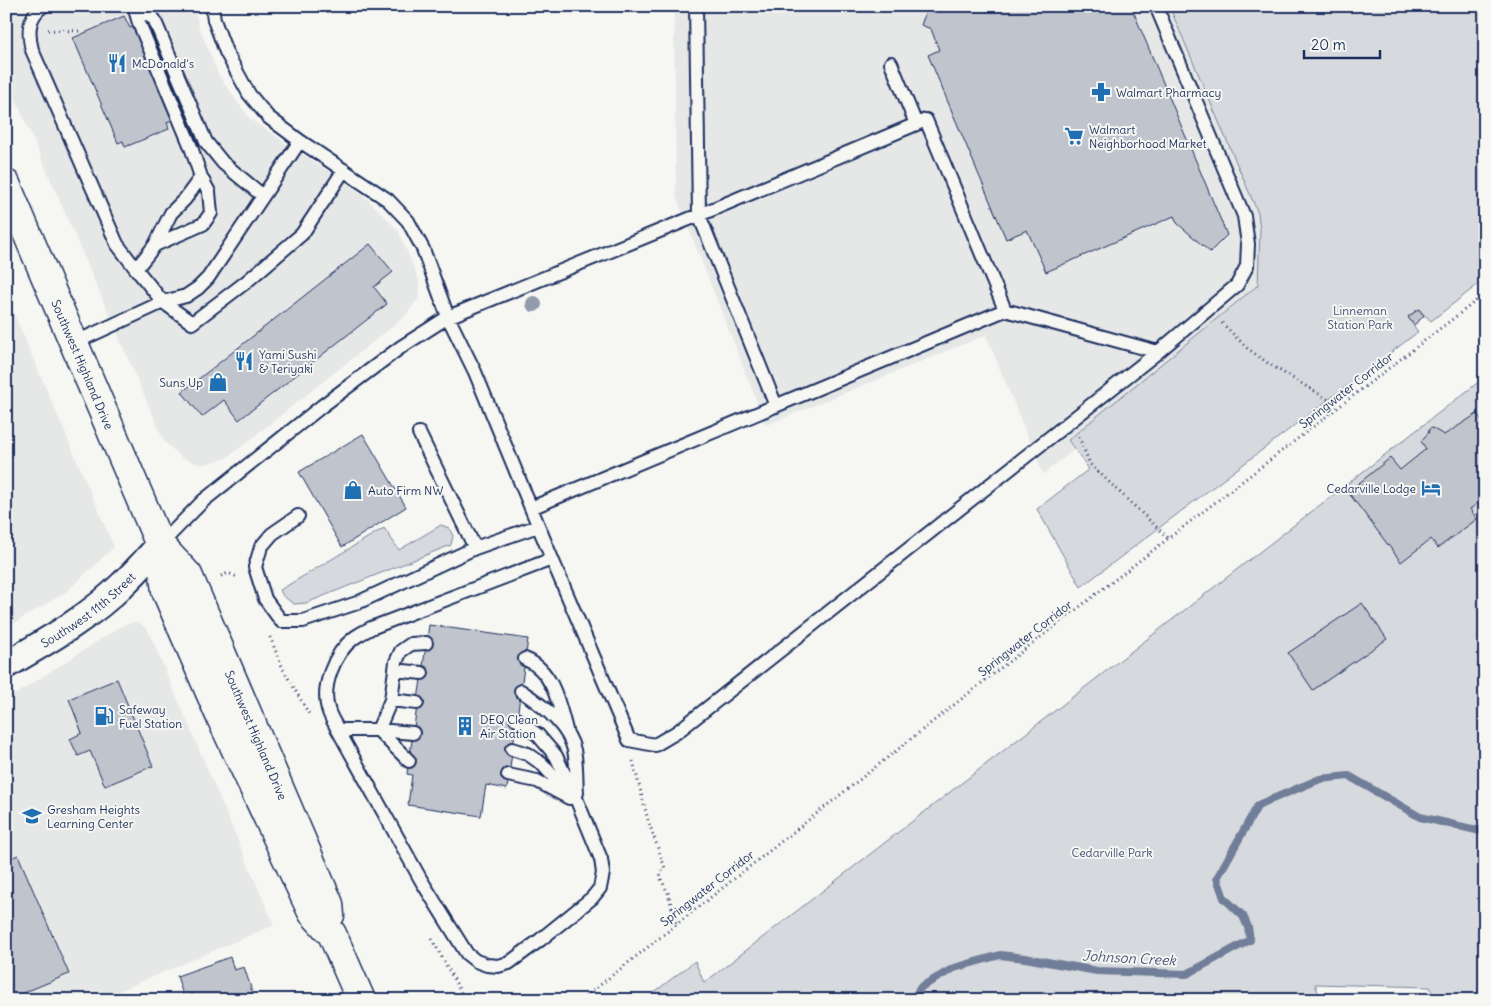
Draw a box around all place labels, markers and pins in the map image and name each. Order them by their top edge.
restaurant icon: McDonald's [106,52,128,74]
place label: McDonald's [132,56,194,71]
pharmacy icon: Walmart Pharmacy [1090,81,1112,103]
place label: Walmart Pharmacy [1116,85,1221,100]
place label: Walmart Neighborhood Market [1089,122,1207,151]
supermarket icon: Walmart Neighborhood Market [1063,125,1085,147]
place label: Yami Sushi & Teriyaki [259,347,317,376]
restaurant icon: Yami Sushi & Teriyaki [233,350,255,372]
shop icon: Suns Up [207,371,229,393]
place label: Suns Up [159,375,203,390]
hotel icon: Cedarville Lodge [1420,477,1442,499]
shop icon: Auto Firm NW [342,479,364,501]
place label: Cedarville Lodge [1327,481,1416,496]
place label: Auto Firm NW [368,483,443,498]
place label: Safeway Fuel Station [119,702,182,731]
fuel station icon: Safeway Fuel Station [93,705,115,727]
place label: DEQ Clean Air Station [480,712,538,741]
building icon: DEQ Clean Air Station [454,715,476,737]
place label: Gresham Heights Learning Center [47,802,140,831]
school or university icon: Gresham Heights Learning Center [21,805,43,827]

